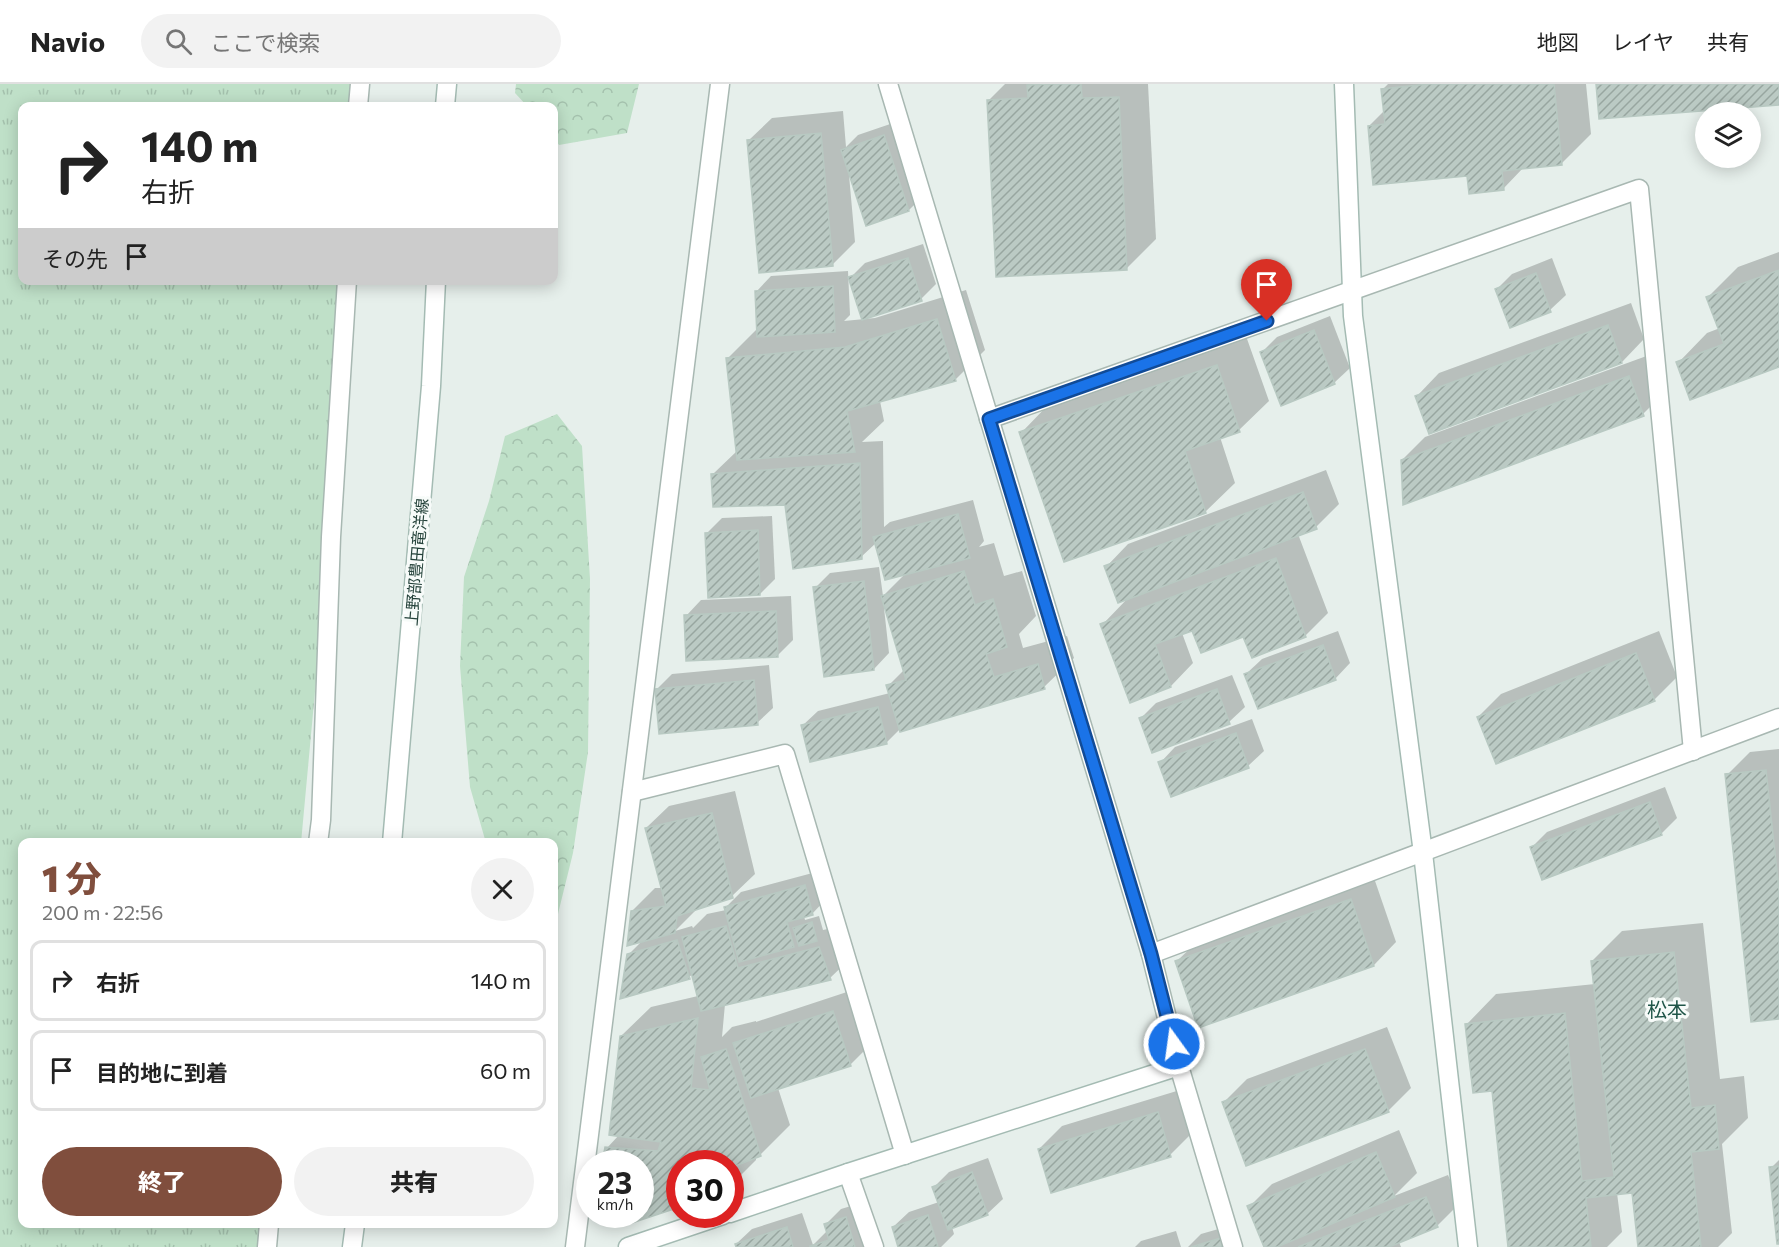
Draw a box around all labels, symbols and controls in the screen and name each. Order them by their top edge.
search box [141,14,561,68]
text: Navio [30,24,105,58]
icon: search [162,25,195,58]
text: ここで検索 [210,29,320,56]
text: 地図 [1537,29,1579,54]
text: レイヤ [1612,29,1674,54]
text: 共有 [1707,29,1749,54]
map controls [1695,102,1761,168]
button: layers [1695,102,1761,168]
text: 140 m [141,119,258,171]
icon: right [42,126,120,204]
text: 右折 [141,175,195,208]
icon: arrive [120,240,153,273]
text: その先 [42,245,108,272]
pin [1241,259,1292,321]
icon: arrive [1250,268,1283,301]
street label: 上野部豊田竜洋線 [401,497,431,627]
text: 1 分 [42,855,102,899]
button: close [471,858,534,921]
text: 200 m · 22:56 [42,900,163,924]
icon: right [45,964,78,997]
text: 140 m [471,967,531,994]
text: 右折 [96,969,140,996]
district label: 松本 [1647,997,1687,1021]
position arrow [1142,1012,1206,1076]
icon: arrive [45,1054,78,1087]
text: 60 m [480,1057,531,1084]
text: 目的地に到着 [96,1059,228,1086]
button: 終了 [42,1147,282,1216]
button: 共有 [294,1147,534,1216]
speed limit sign: 30 [666,1150,744,1228]
text: 23 [598,1163,632,1200]
text: km/h [597,1195,633,1213]

